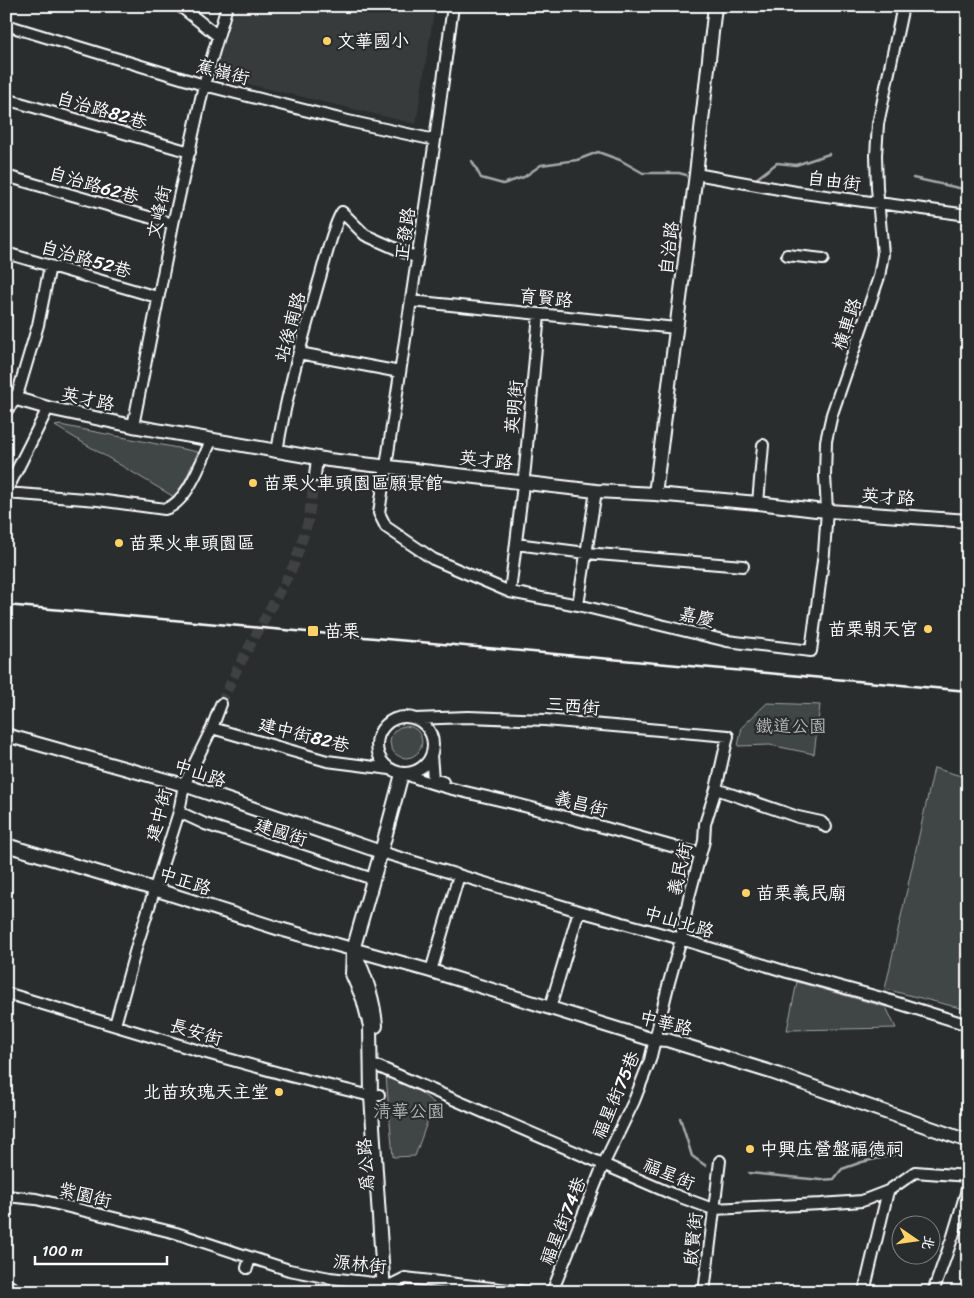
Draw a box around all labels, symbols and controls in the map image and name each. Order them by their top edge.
place label: 文華國小 [337,25,409,57]
marker: 文華國小 [321,35,333,47]
street label: 蕉嶺街 [193,50,253,94]
street label: 自治路82巷 [53,82,151,138]
street label: 自治路62巷 [45,157,143,213]
street label: 自由街 [805,162,863,200]
street label: 文峰街 [137,182,181,242]
street label: 正發路 [385,205,425,263]
street label: 自治路 [650,219,688,277]
street label: 自治路52巷 [37,231,135,287]
street label: 育賢路 [517,279,575,317]
street label: 站後南路 [265,288,315,366]
street label: 橫車路 [823,293,871,355]
street label: 英才路 [58,378,118,420]
street label: 英明街 [496,379,532,435]
street label: 英才路 [457,441,515,479]
place label: 苗栗火車頭園區願景館 [263,467,443,499]
marker: 苗栗火車頭園區願景館 [247,477,259,489]
street label: 英才路 [860,479,916,515]
place label: 苗栗火車頭園區 [129,527,255,559]
marker: 苗栗火車頭園區 [113,537,125,549]
street label: 嘉慶 [676,597,718,637]
place label: 苗栗朝天宮 [828,613,918,645]
place label: 苗栗 [324,615,360,647]
marker: 苗栗朝天宮 [922,623,934,635]
marker: 苗栗 [306,624,320,638]
street label: 三西街 [545,688,601,724]
street label: 建中街82巷 [255,708,353,762]
park label: 鐵道公園 [755,710,827,742]
street label: 中山路 [169,749,231,797]
street label: 義昌街 [551,782,611,826]
street label: 建中街 [137,785,181,845]
street label: 建國街 [250,808,312,856]
street label: 義民街 [658,839,702,899]
street label: 中正路 [154,857,216,905]
place label: 苗栗義民廟 [756,877,846,909]
marker: 苗栗義民廟 [740,887,752,899]
street label: 中山北路 [640,897,718,947]
street label: 中華路 [636,1001,696,1045]
street label: 長安街 [166,1009,226,1055]
street label: 福星街75巷 [583,1046,649,1144]
place label: 北苗玫瑰天主堂 [143,1076,269,1108]
marker: 北苗玫瑰天主堂 [273,1086,285,1098]
park label: 清華公園 [373,1095,445,1127]
place label: 中興庒營盤福德祠 [760,1133,904,1165]
street label: 為公路 [348,1137,384,1193]
marker: 中興庒營盤福德祠 [744,1143,756,1155]
street label: 福星街 [638,1149,700,1199]
street label: 福星街74巷 [531,1172,595,1270]
street label: 紫園街 [55,1173,115,1217]
street label: 啟賢街 [674,1210,712,1268]
north arrow [892,1216,942,1266]
scale bar [35,1233,168,1265]
text: 北 [914,1233,942,1252]
text: 100 m [42,1238,83,1264]
street label: 源林街 [331,1245,389,1283]

